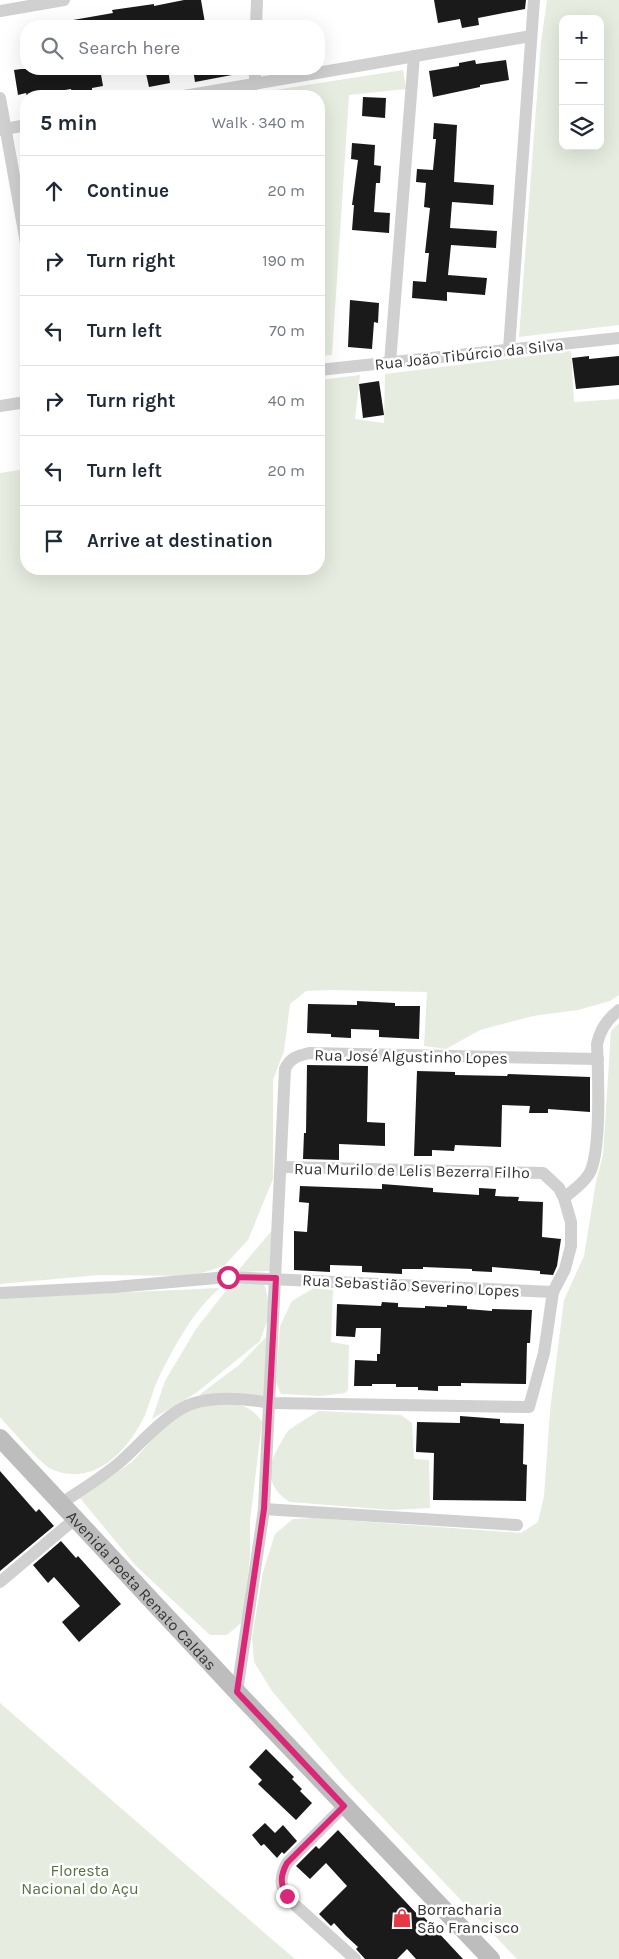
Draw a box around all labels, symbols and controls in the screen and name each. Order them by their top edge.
map controls [559,15,604,150]
button: + [559,15,604,60]
search box [20,20,325,75]
icon: search [38,34,66,62]
text: Search here [78,37,180,59]
button: − [559,60,604,105]
button: layers [559,105,604,150]
text: 5 min [40,111,97,135]
text: Walk · 340 m [212,113,305,132]
icon: ahead [40,177,68,205]
text: Continue [87,180,169,202]
text: 20 m [267,181,305,200]
icon: right [40,247,68,275]
text: Turn right [87,250,176,272]
text: 190 m [262,251,305,270]
icon: left [40,317,68,345]
text: Turn left [87,320,162,342]
text: 70 m [269,321,305,340]
street label: Rua João Tibúrcio da Silva [374,335,564,374]
icon: right [40,387,68,415]
text: Turn right [87,390,176,412]
text: 40 m [268,391,305,410]
icon: left [40,457,68,485]
text: Turn left [87,460,162,482]
text: 20 m [267,461,305,480]
icon: arrive [40,527,68,555]
text: Arrive at destination [87,530,273,552]
street label: Rua José Algustinho Lopes [314,1045,508,1068]
street label: Rua Murilo de Lelis Bezerra Filho [294,1159,530,1182]
route start [217,1266,240,1289]
street label: Rua Sebastião Severino Lopes [302,1270,520,1301]
street label: Avenida Poeta Renato Caldas [63,1507,220,1674]
park label: Floresta Nacional do Açu [21,1861,139,1898]
route end [276,1885,299,1908]
place label: Borracharia São Francisco [417,1900,519,1937]
shop icon: Borracharia São Francisco [391,1907,413,1929]

